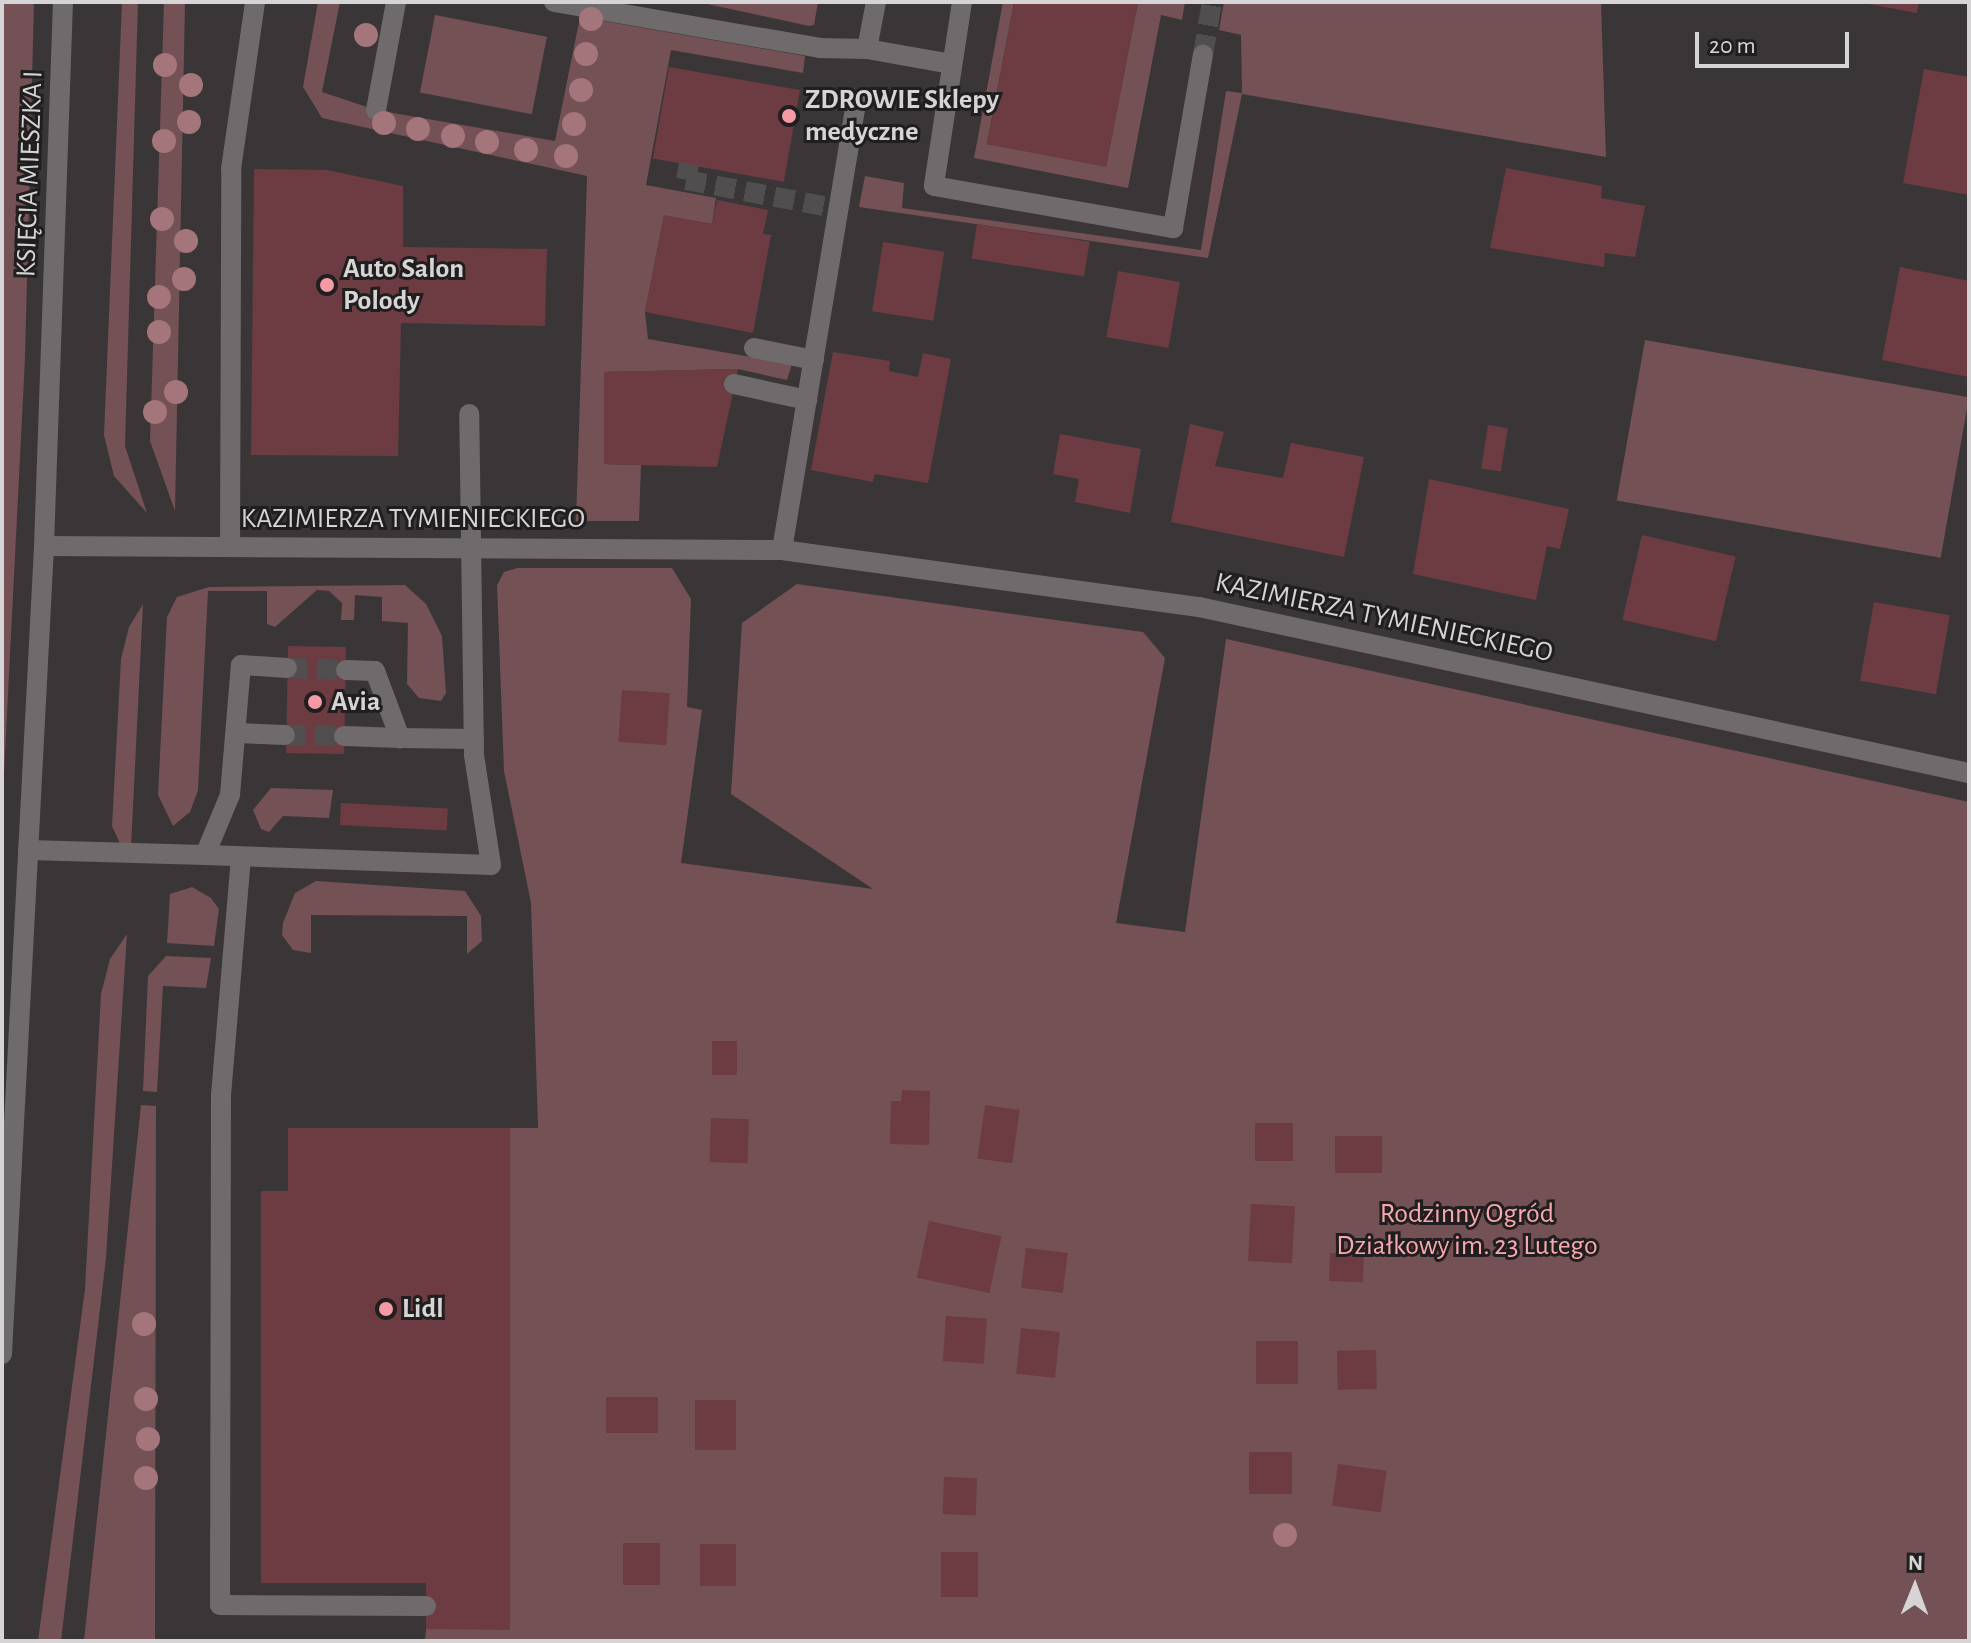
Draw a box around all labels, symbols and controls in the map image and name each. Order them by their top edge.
scale bar [1699,16,1853,66]
text: 20 m [1709,34,1756,58]
street label: KSIĘCIA MIESZKA I [10,70,50,278]
place label: ZDROWIE Sklepy medyczne [805,83,999,149]
marker: ZDROWIE Sklepy medyczne [780,107,798,125]
place label: Auto Salon Polody [343,252,464,318]
marker: Auto Salon Polody [318,276,336,294]
street label: KAZIMIERZA TYMIENIECKIEGO [241,502,585,536]
street label: KAZIMIERZA TYMIENIECKIEGO [1212,566,1556,670]
place label: Avia [331,685,380,719]
marker: Avia [306,693,324,711]
park label: Rodzinny Ogród Działkowy im. 23 Lutego [1336,1197,1598,1263]
place label: Lidl [402,1292,444,1326]
marker: Lidl [377,1300,395,1318]
north arrow [1875,1547,1955,1627]
text: N [1908,1552,1923,1574]

